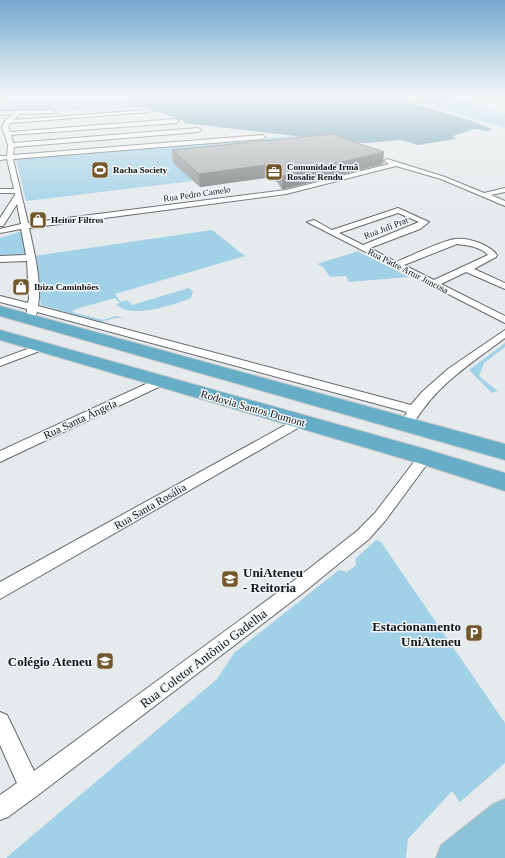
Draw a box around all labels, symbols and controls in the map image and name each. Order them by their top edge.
sports icon: Racha Society [90,160,110,180]
office icon: Comunidade Irmã Rosalie Rendu [264,162,284,182]
place label: Comunidade Irmã Rosalie Rendu [287,162,359,182]
place label: Racha Society [113,165,168,175]
street label: Rua Pedro Camelo [163,184,232,204]
shop icon: Heitor Filtros [28,210,48,230]
place label: Heitor Filtros [51,215,104,225]
street label: Rua Juli Prat [363,215,410,241]
street label: Rua Padre Artur Juncosa [366,246,450,296]
shop icon: Ibiza Caminhões [11,277,31,297]
place label: Ibiza Caminhões [34,282,99,292]
street label: Rodovia Santos Dumont [199,387,307,429]
street label: Rua Santa Ângela [41,397,119,441]
street label: Rua Santa Rosália [112,481,188,531]
place label: UniAteneu - Reitoria [243,565,303,595]
school or university icon: UniAteneu - Reitoria [220,569,240,589]
street label: Rua Coletor Antônio Gadelha [137,606,270,711]
place label: Estacionamento UniAteneu [372,619,461,649]
parking icon: Estacionamento UniAteneu [464,623,484,643]
school or university icon: Colégio Ateneu [95,651,115,671]
place label: Colégio Ateneu [8,654,92,669]

